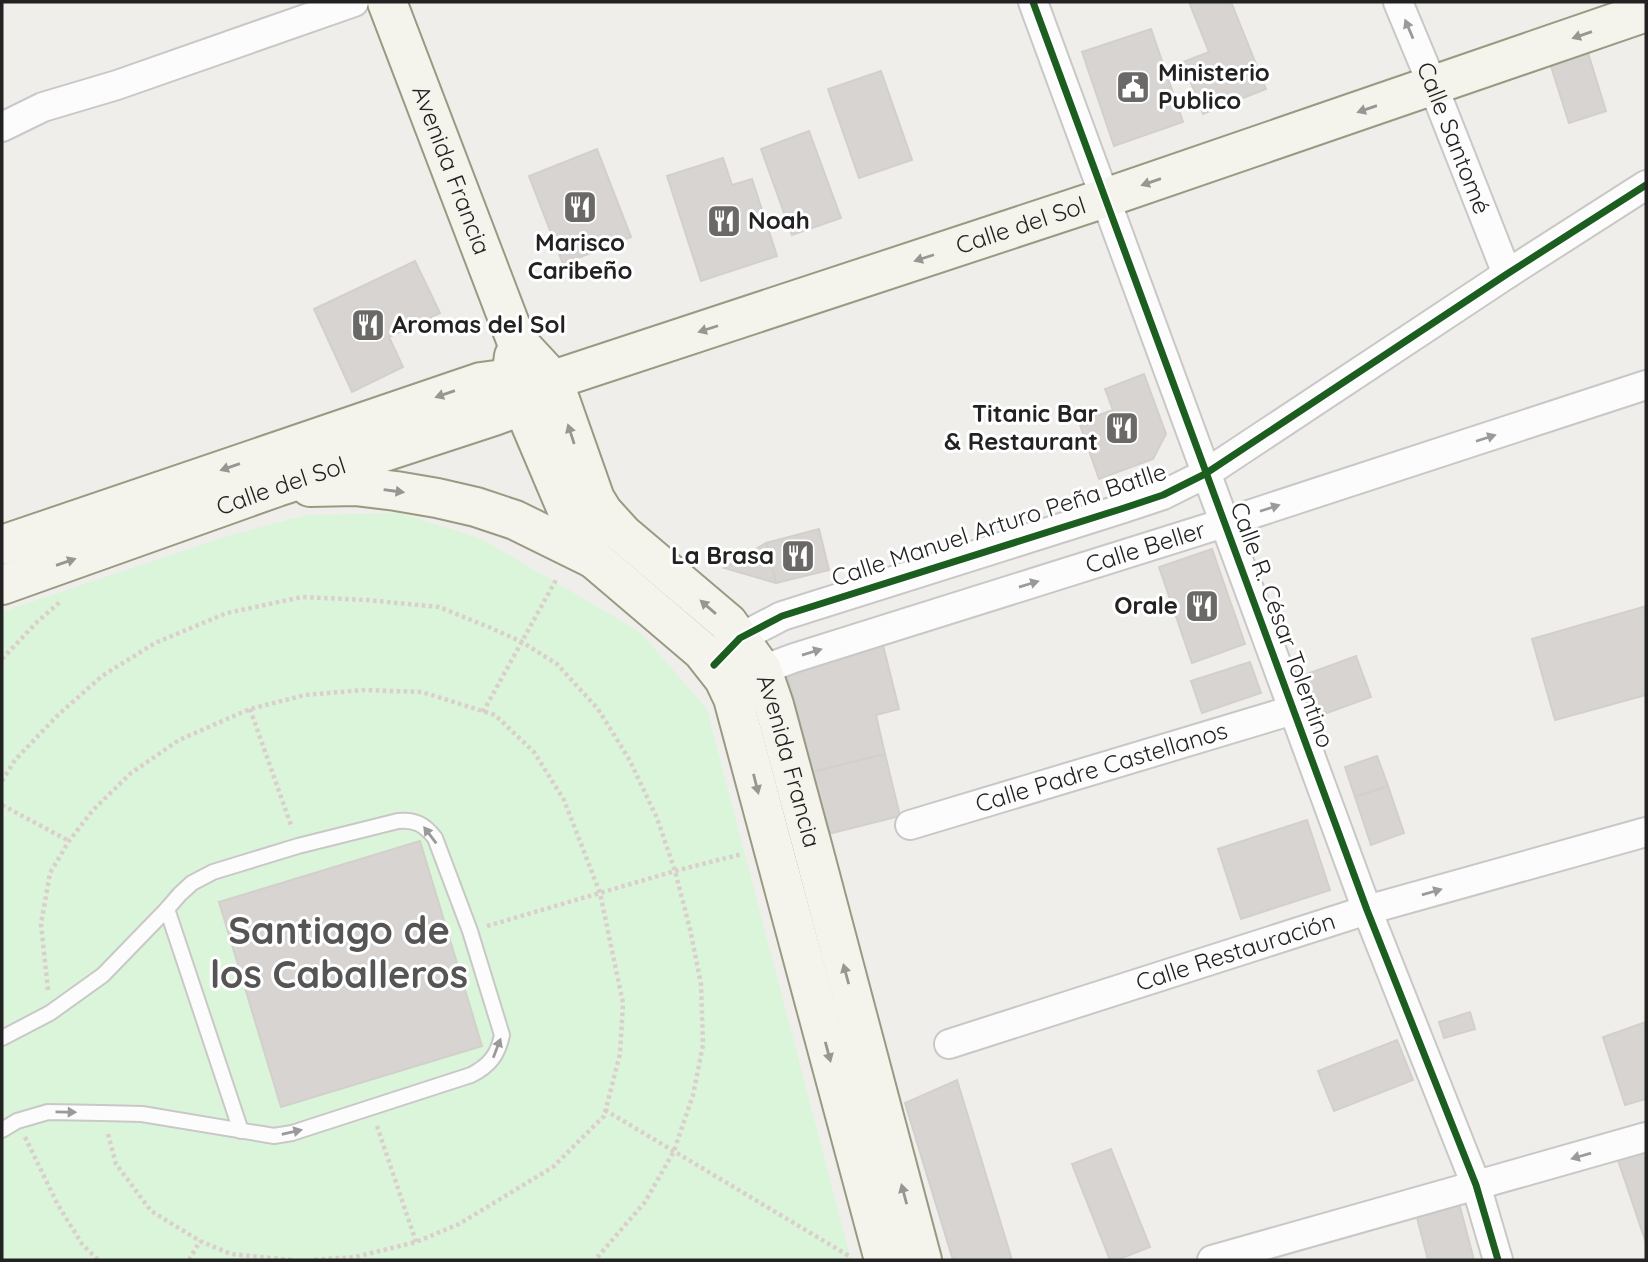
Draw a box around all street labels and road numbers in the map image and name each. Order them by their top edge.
street label: Calle Santomé [1411,57,1498,218]
street label: Avenida Francia [406,81,498,259]
street label: Calle del Sol [952,189,1089,260]
street label: Calle del Sol [212,450,349,521]
street label: Calle Manuel Arturo Peña Batlle [827,456,1170,592]
street label: Calle R. César Tolentino [1224,498,1341,752]
street label: Calle Beller [1082,514,1209,580]
street label: Avenida Francia [751,670,828,851]
street label: Calle Padre Castellanos [972,715,1231,819]
street label: Calle Restauración [1132,905,1339,997]

